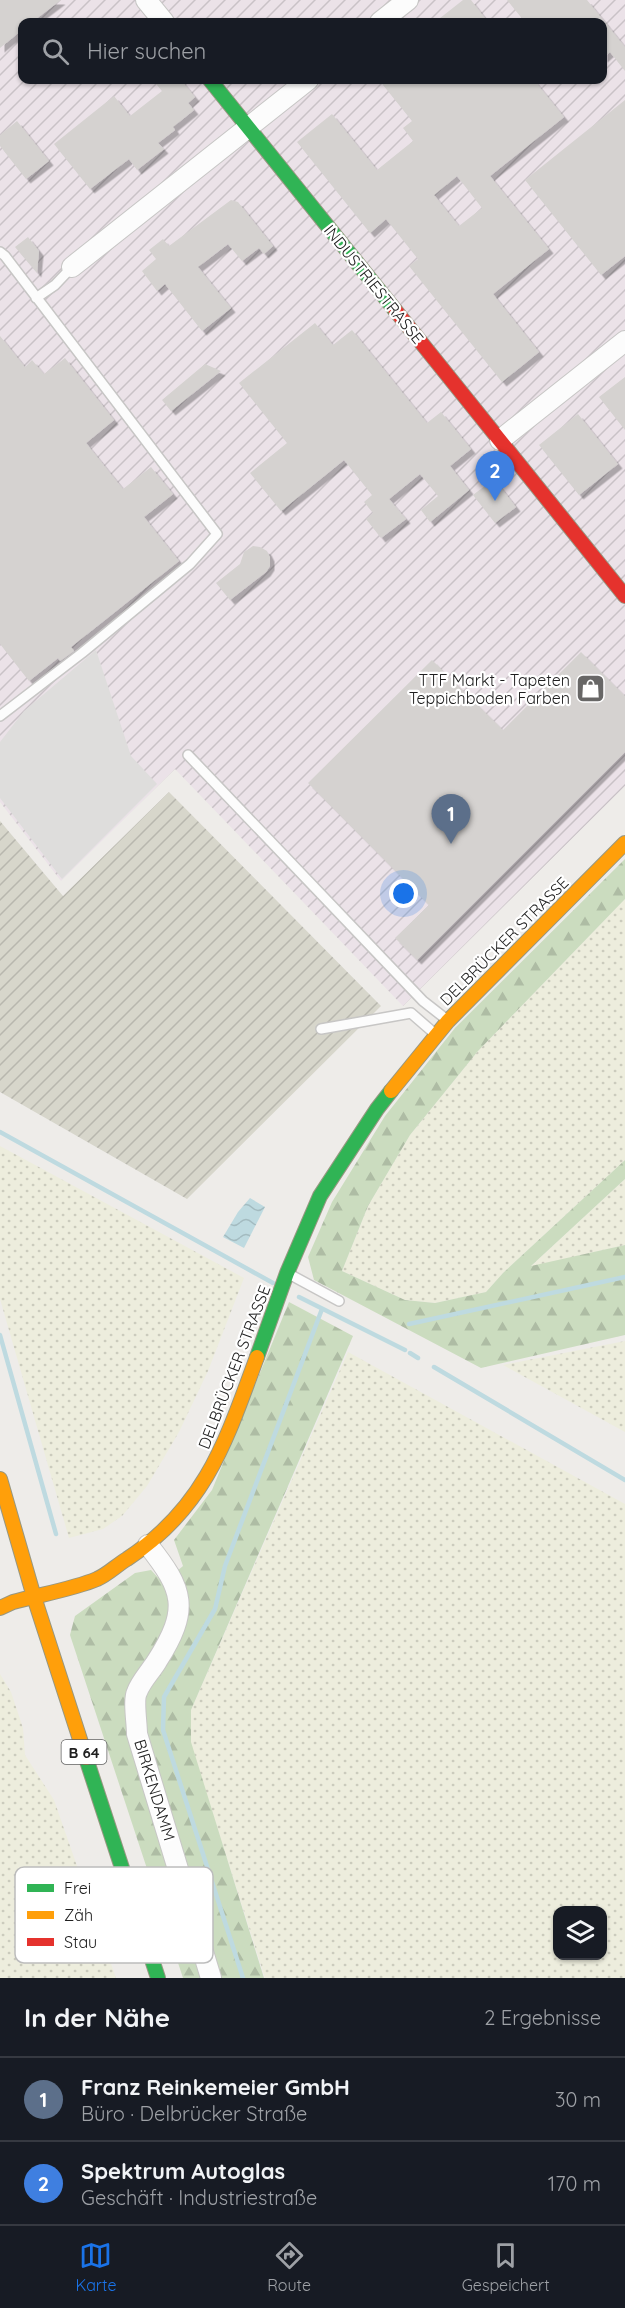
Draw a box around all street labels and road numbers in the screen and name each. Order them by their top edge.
street label: INDUSTRIESTRASSE [320,220,428,348]
street label: DELBRÜCKER STRASSE [435,872,573,1010]
street label: DELBRÜCKER STRASSE [194,1282,274,1452]
street label: BIRKENDAMM [130,1737,180,1843]
road number: B 64 [62,1740,106,1764]

